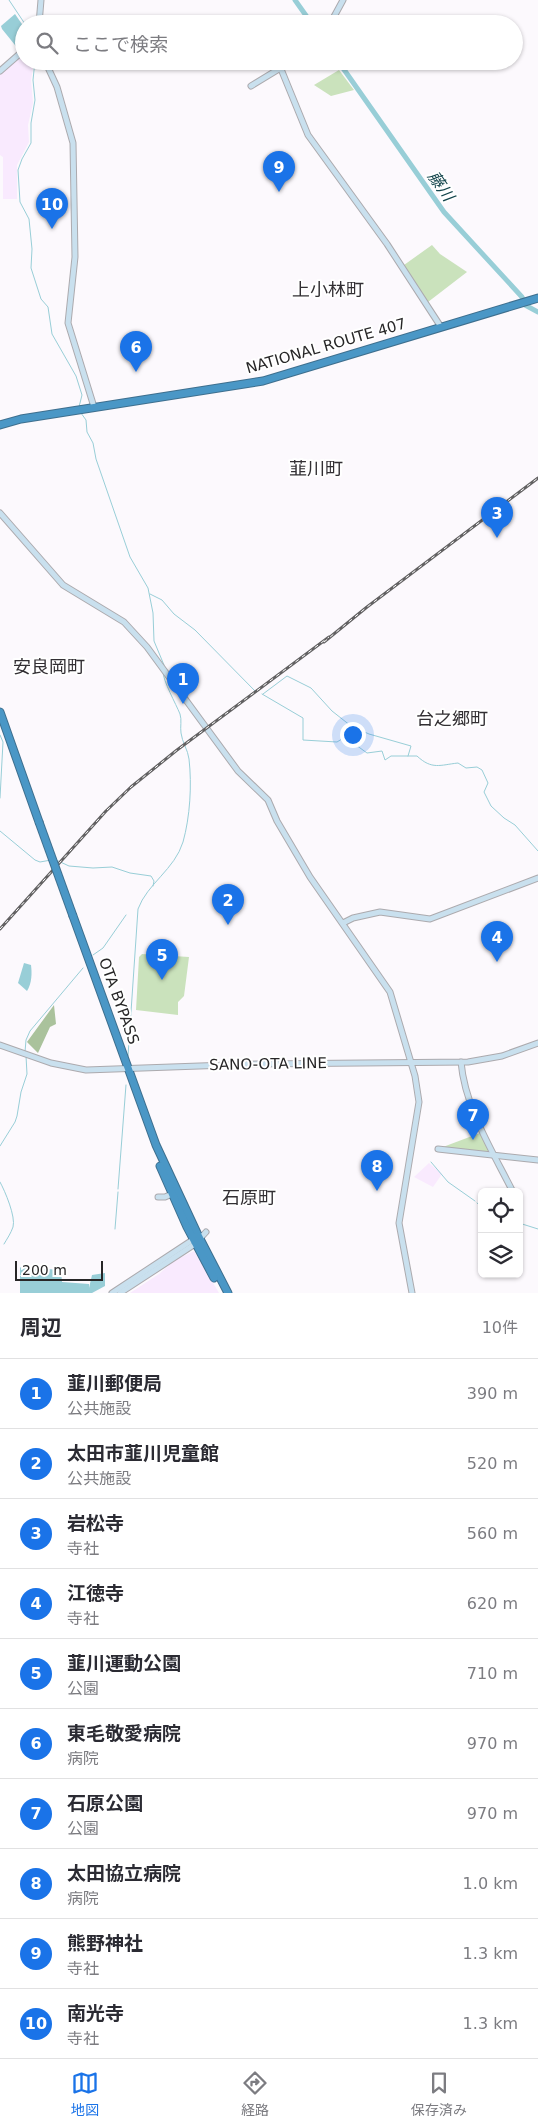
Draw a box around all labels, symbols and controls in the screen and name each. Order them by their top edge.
search box [15,15,523,70]
icon: search [33,29,61,57]
text: ここで検索 [73,33,168,55]
pin: 9 [263,151,295,192]
water label: 藤川 [424,167,459,206]
pin: 10 [36,188,68,229]
district label: 上小林町 [292,279,364,300]
street label: NATIONAL ROUTE 407 [244,315,408,377]
pin: 6 [120,331,152,372]
district label: 韮川町 [289,458,343,479]
pin: 3 [481,497,513,538]
district label: 安良岡町 [13,656,85,677]
pin: 1 [167,663,199,704]
district label: 台之郷町 [416,708,488,729]
your location [340,722,366,748]
pin: 2 [212,884,244,925]
pin: 4 [481,921,513,962]
pin: 5 [146,939,178,980]
street label: OTA BYPASS [95,955,143,1047]
street label: SANO-OTA LINE [209,1054,327,1074]
pin: 7 [457,1099,489,1140]
pin: 8 [361,1150,393,1191]
district label: 石原町 [222,1187,276,1208]
map controls [478,1188,523,1278]
button: locate [478,1188,523,1233]
button: layers [478,1233,523,1278]
scale bar [15,1258,102,1281]
text: 200 m [22,1262,67,1278]
text: 周辺 [20,1316,62,1340]
text: 10件 [482,1318,518,1337]
text: 韮川郵便局 [67,1372,162,1394]
text: 1 [30,1384,42,1403]
text: 390 m [467,1384,518,1403]
text: 公共施設 [67,1399,131,1418]
text: 太田市韮川児童館 [67,1442,219,1464]
text: 2 [30,1454,42,1473]
text: 520 m [467,1454,518,1473]
text: 公共施設 [67,1469,131,1488]
text: 岩松寺 [67,1512,124,1534]
text: 3 [30,1524,42,1543]
text: 560 m [467,1524,518,1543]
text: 寺社 [67,1539,99,1558]
text: 江徳寺 [67,1582,124,1604]
text: 4 [30,1594,42,1613]
text: 620 m [467,1594,518,1613]
text: 寺社 [67,1609,99,1628]
text: 韮川運動公園 [67,1652,181,1674]
text: 5 [30,1664,42,1683]
text: 710 m [467,1664,518,1683]
text: 公園 [67,1679,99,1698]
text: 東毛敬愛病院 [67,1722,181,1744]
text: 6 [30,1734,42,1753]
text: 970 m [467,1734,518,1753]
text: 病院 [67,1749,99,1768]
text: 石原公園 [67,1792,143,1814]
text: 7 [30,1804,42,1823]
text: 970 m [467,1804,518,1823]
text: 公園 [67,1819,99,1838]
text: 太田協立病院 [67,1862,181,1884]
text: 8 [30,1874,42,1893]
text: 1.0 km [463,1874,518,1893]
text: 病院 [67,1889,99,1908]
text: 熊野神社 [67,1932,143,1954]
text: 9 [30,1944,42,1963]
text: 1.3 km [463,1944,518,1963]
text: 寺社 [67,1959,99,1978]
text: 南光寺 [67,2002,124,2024]
text: 10 [25,2014,47,2033]
text: 1.3 km [463,2014,518,2033]
text: 寺社 [67,2029,99,2048]
tab: 地図 [71,2069,99,2119]
tab: 経路 [241,2069,269,2119]
tab: 保存済み [411,2069,467,2119]

